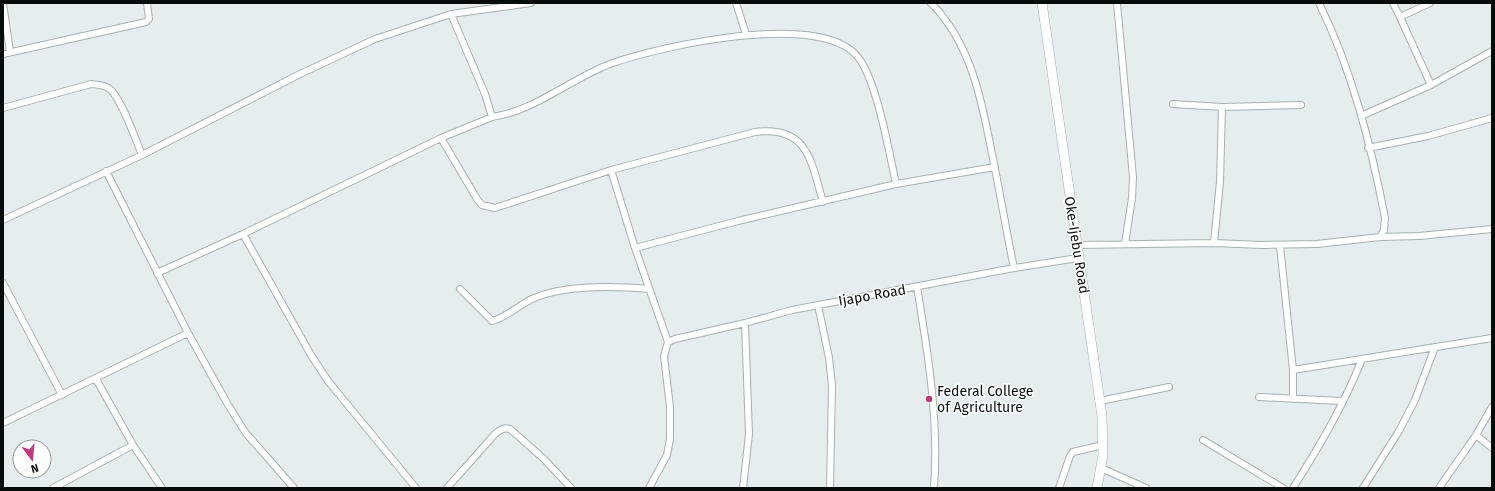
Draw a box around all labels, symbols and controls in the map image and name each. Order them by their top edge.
street label: Oke-Ijebu Road [1060,195,1093,295]
street label: Ijapo Road [837,281,907,310]
place label: Federal College of Agriculture [937,383,1033,416]
marker: Federal College of Agriculture [924,394,934,404]
north arrow [12,439,52,479]
text: N [29,461,40,475]

